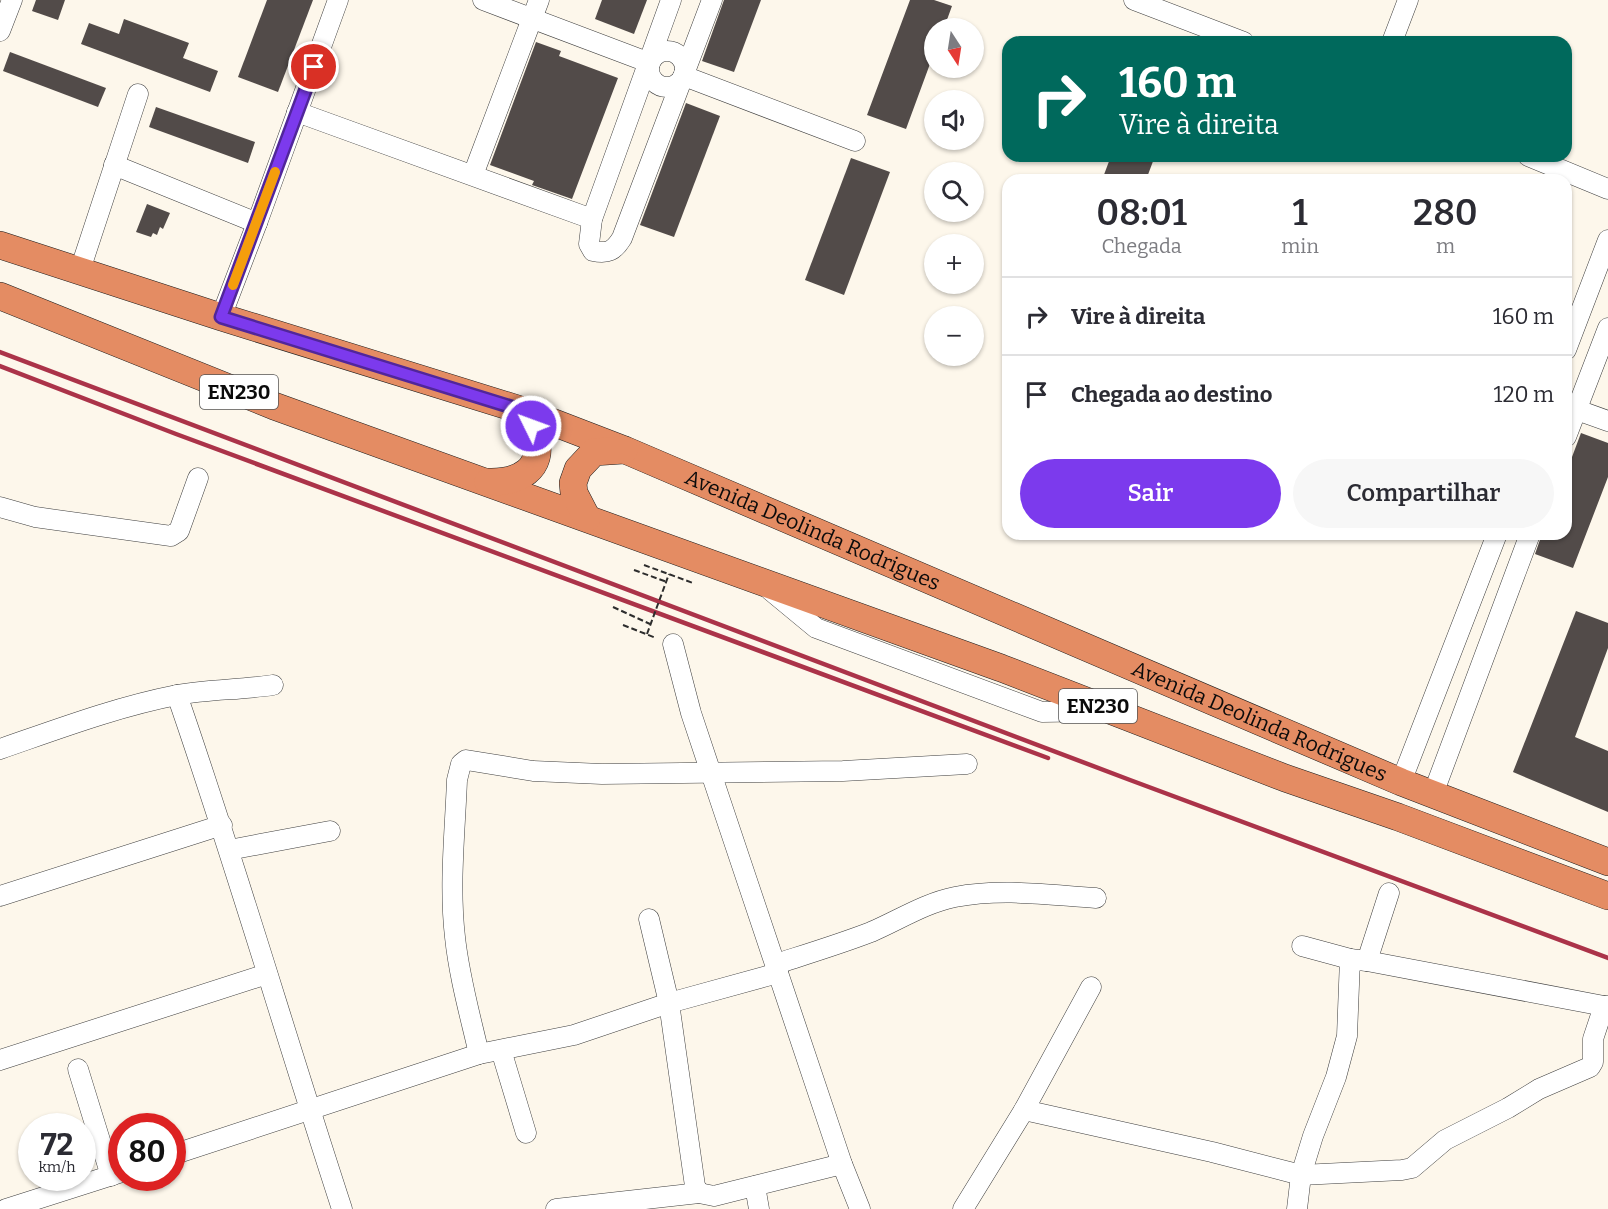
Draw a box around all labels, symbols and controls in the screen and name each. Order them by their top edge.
north arrow [924,18,984,78]
map controls [924,18,984,366]
pin [288,41,339,92]
icon: arrive [297,50,330,83]
text: 160 m [1119,58,1236,108]
icon: right [1020,60,1098,138]
button: sound [924,90,984,150]
text: Vire à direita [1119,109,1279,141]
button: search [924,162,984,222]
text: 08:01 [1096,191,1187,235]
text: 1 [1292,191,1308,235]
text: 280 [1413,191,1478,235]
button: + [924,234,984,294]
text: Chegada [1102,234,1182,258]
text: min [1281,234,1319,258]
text: m [1436,234,1455,258]
icon: right [1020,300,1053,333]
text: Vire à direita [1071,303,1205,330]
text: 160 m [1493,303,1554,330]
button: − [924,306,984,366]
road number: EN230 [200,375,278,409]
icon: arrive [1020,378,1053,411]
text: Chegada ao destino [1071,381,1272,408]
text: 120 m [1494,381,1554,408]
position arrow [499,394,563,458]
button: Sair [1020,459,1281,528]
button: Compartilhar [1293,459,1554,528]
street label: Avenida Deolinda Rodrigues [681,464,944,596]
street label: Avenida Deolinda Rodrigues [1128,655,1391,787]
road number: EN230 [1059,689,1137,723]
speed limit sign: 80 [108,1113,186,1191]
text: 72 [41,1127,73,1163]
text: km/h [38,1158,76,1176]

